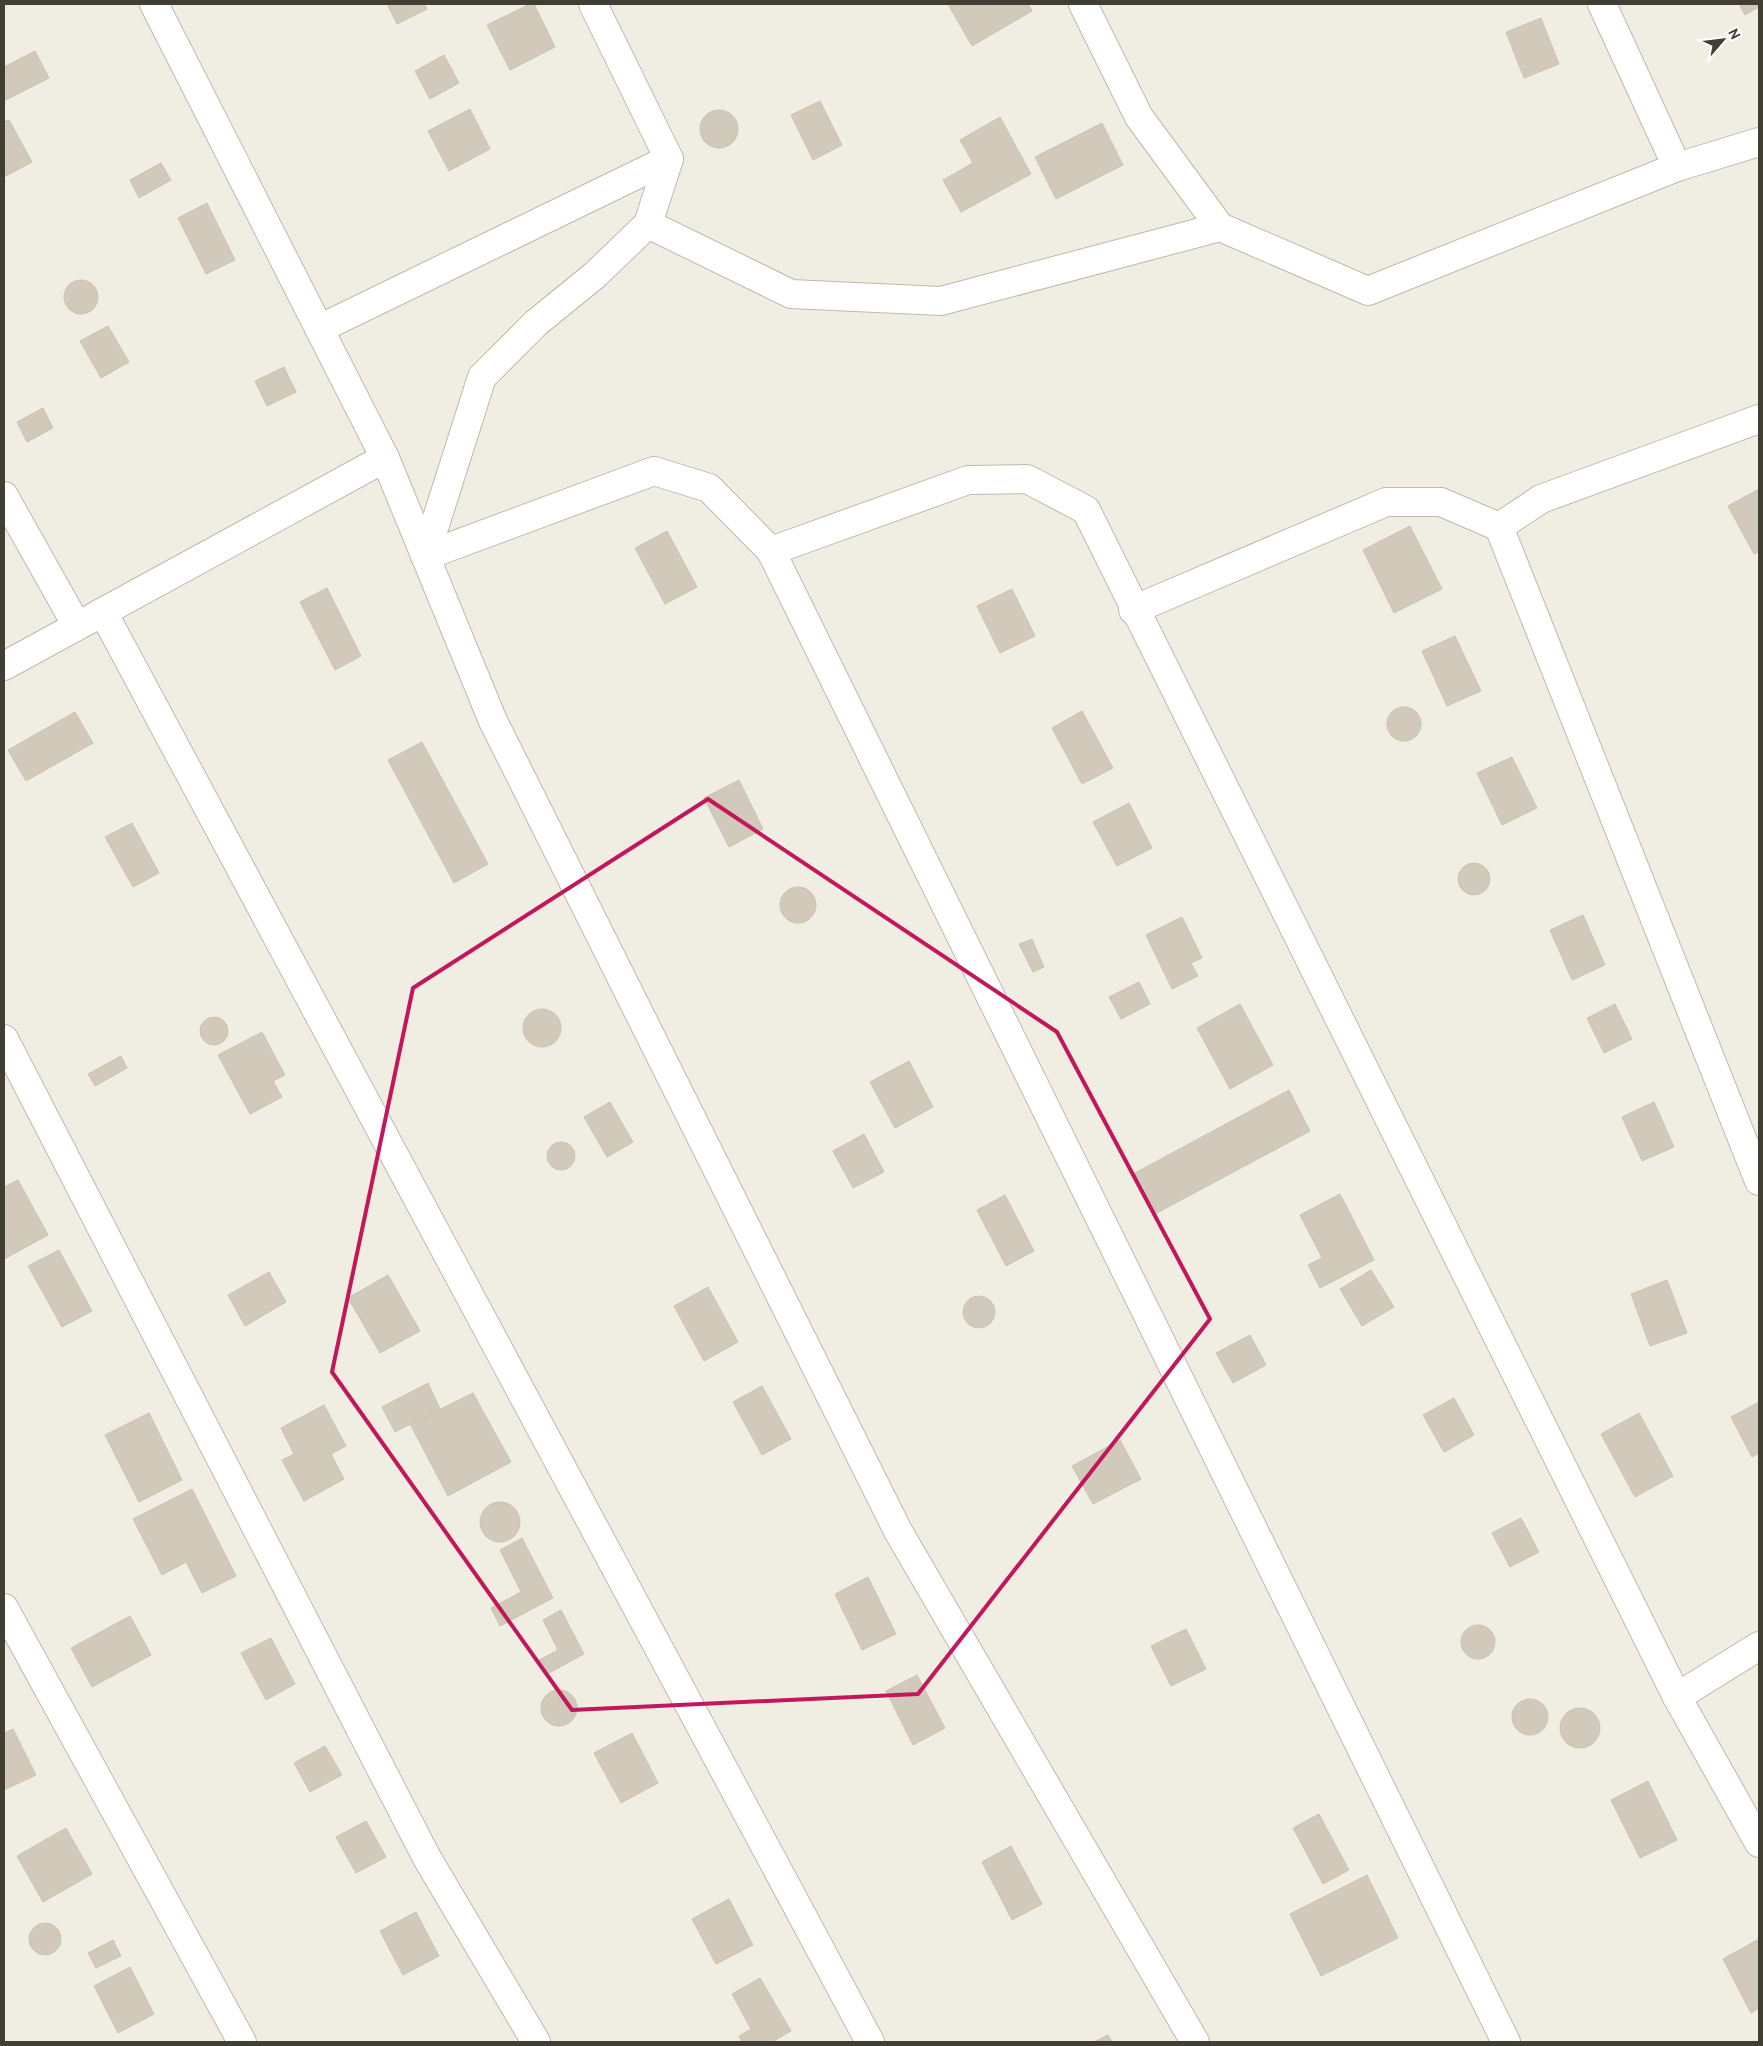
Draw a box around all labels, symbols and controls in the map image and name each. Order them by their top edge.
north arrow [1698,15,1748,65]
text: N [1723,26,1743,43]

